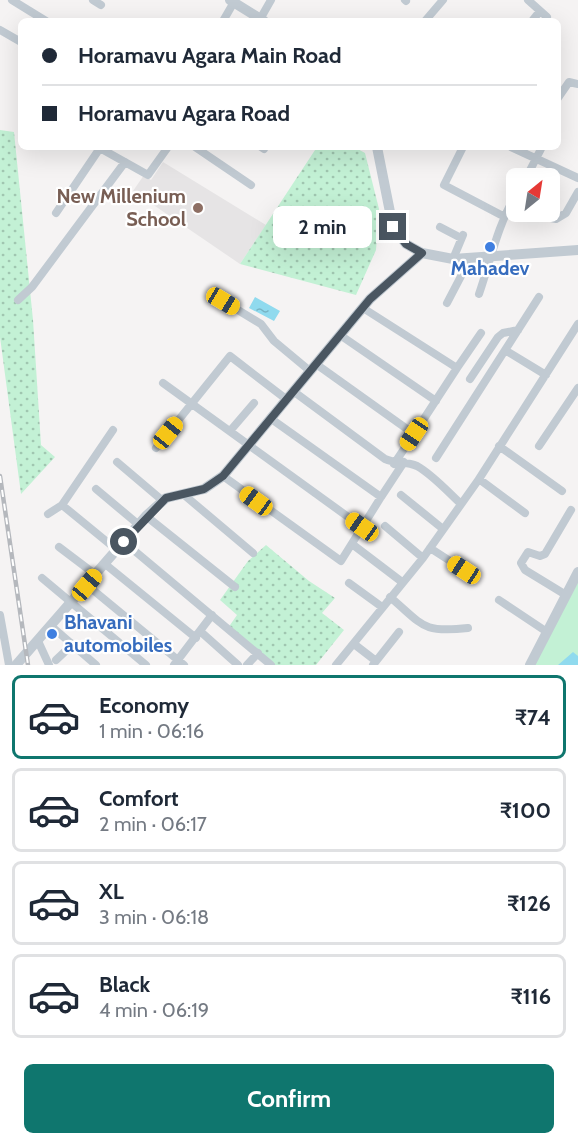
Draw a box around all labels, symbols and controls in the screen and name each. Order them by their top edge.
text: Horamavu Agara Main Road [78,42,342,69]
text: Horamavu Agara Road [78,100,290,127]
north arrow [506,168,560,222]
map controls [506,168,560,222]
place label: New Millenium School [57,184,186,231]
marker: New Millenium School [191,201,205,215]
callout: 2 min [273,206,372,248]
route end [379,213,406,240]
text: 2 min [298,215,347,239]
marker: Mahadev [483,240,497,254]
place label: Mahadev [450,256,530,280]
car [203,284,243,318]
car [150,413,186,453]
car [396,414,432,454]
car [236,483,276,519]
car [342,509,382,545]
route start [110,528,137,555]
car [444,553,484,587]
car [69,565,105,605]
place label: Bhavani automobiles [64,610,172,657]
marker: Bhavani automobiles [45,627,59,641]
icon: car [27,690,81,744]
text: Economy [99,692,189,719]
text: ₹74 [515,704,551,731]
text: 1 min · 06:16 [99,719,204,743]
icon: car [27,783,81,837]
text: Comfort [99,785,178,812]
text: ₹100 [500,797,551,824]
text: 2 min · 06:17 [99,812,207,836]
icon: car [27,876,81,930]
text: XL [99,878,124,905]
text: ₹126 [507,890,551,917]
text: 3 min · 06:18 [99,905,209,929]
icon: car [27,969,81,1023]
text: Black [99,971,150,998]
text: ₹116 [510,983,551,1010]
text: 4 min · 06:19 [99,998,209,1022]
button: Confirm [24,1064,554,1133]

